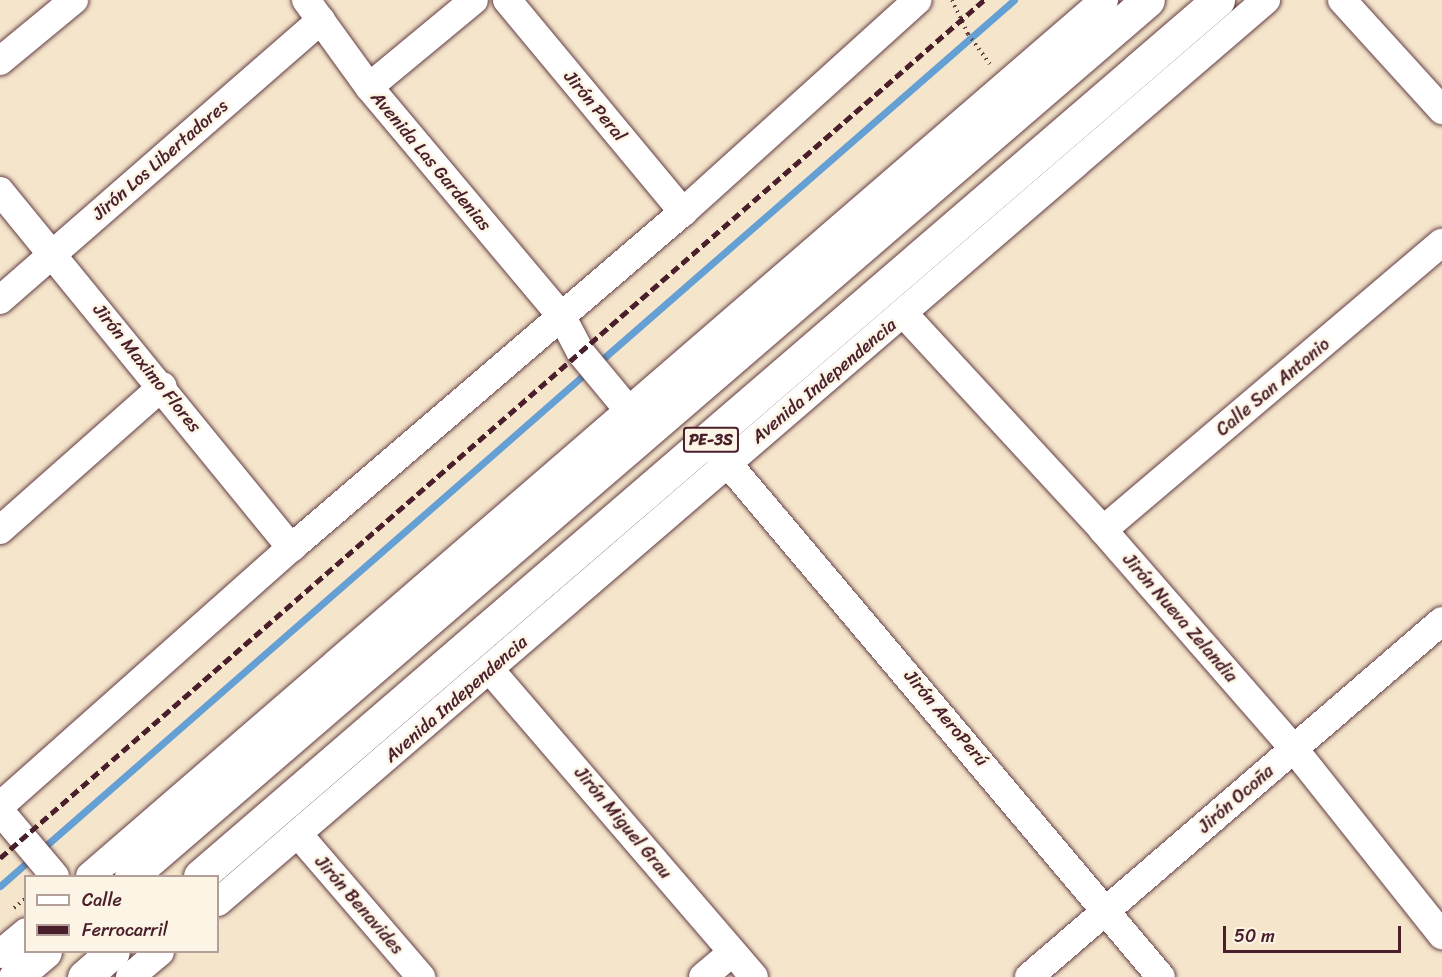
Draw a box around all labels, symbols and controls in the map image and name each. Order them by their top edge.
street label: Jirón Peral [559,66,631,146]
street label: Avenida Las Gardenias [366,87,496,235]
street label: Jirón Los Libertadores [87,95,233,225]
street label: Jirón Maximo Flores [89,300,205,436]
street label: Avenida Independencia [747,314,901,448]
street label: Calle San Antonio [1212,333,1334,441]
road number: PE-3S [682,427,740,453]
street label: Jirón Nueva Zelandia [1118,549,1242,687]
street label: Avenida Independencia [380,631,532,767]
street label: Jirón AeroPerú [900,666,992,770]
street label: Jirón Ocoña [1194,760,1278,838]
street label: Jirón Miguel Grau [570,763,676,883]
street label: Jirón Benavides [310,851,408,959]
legend [24,875,219,953]
text: Calle [82,884,122,916]
text: Ferrocarril [82,914,168,946]
scale bar [1226,914,1404,952]
text: 50 m [1234,920,1275,952]

